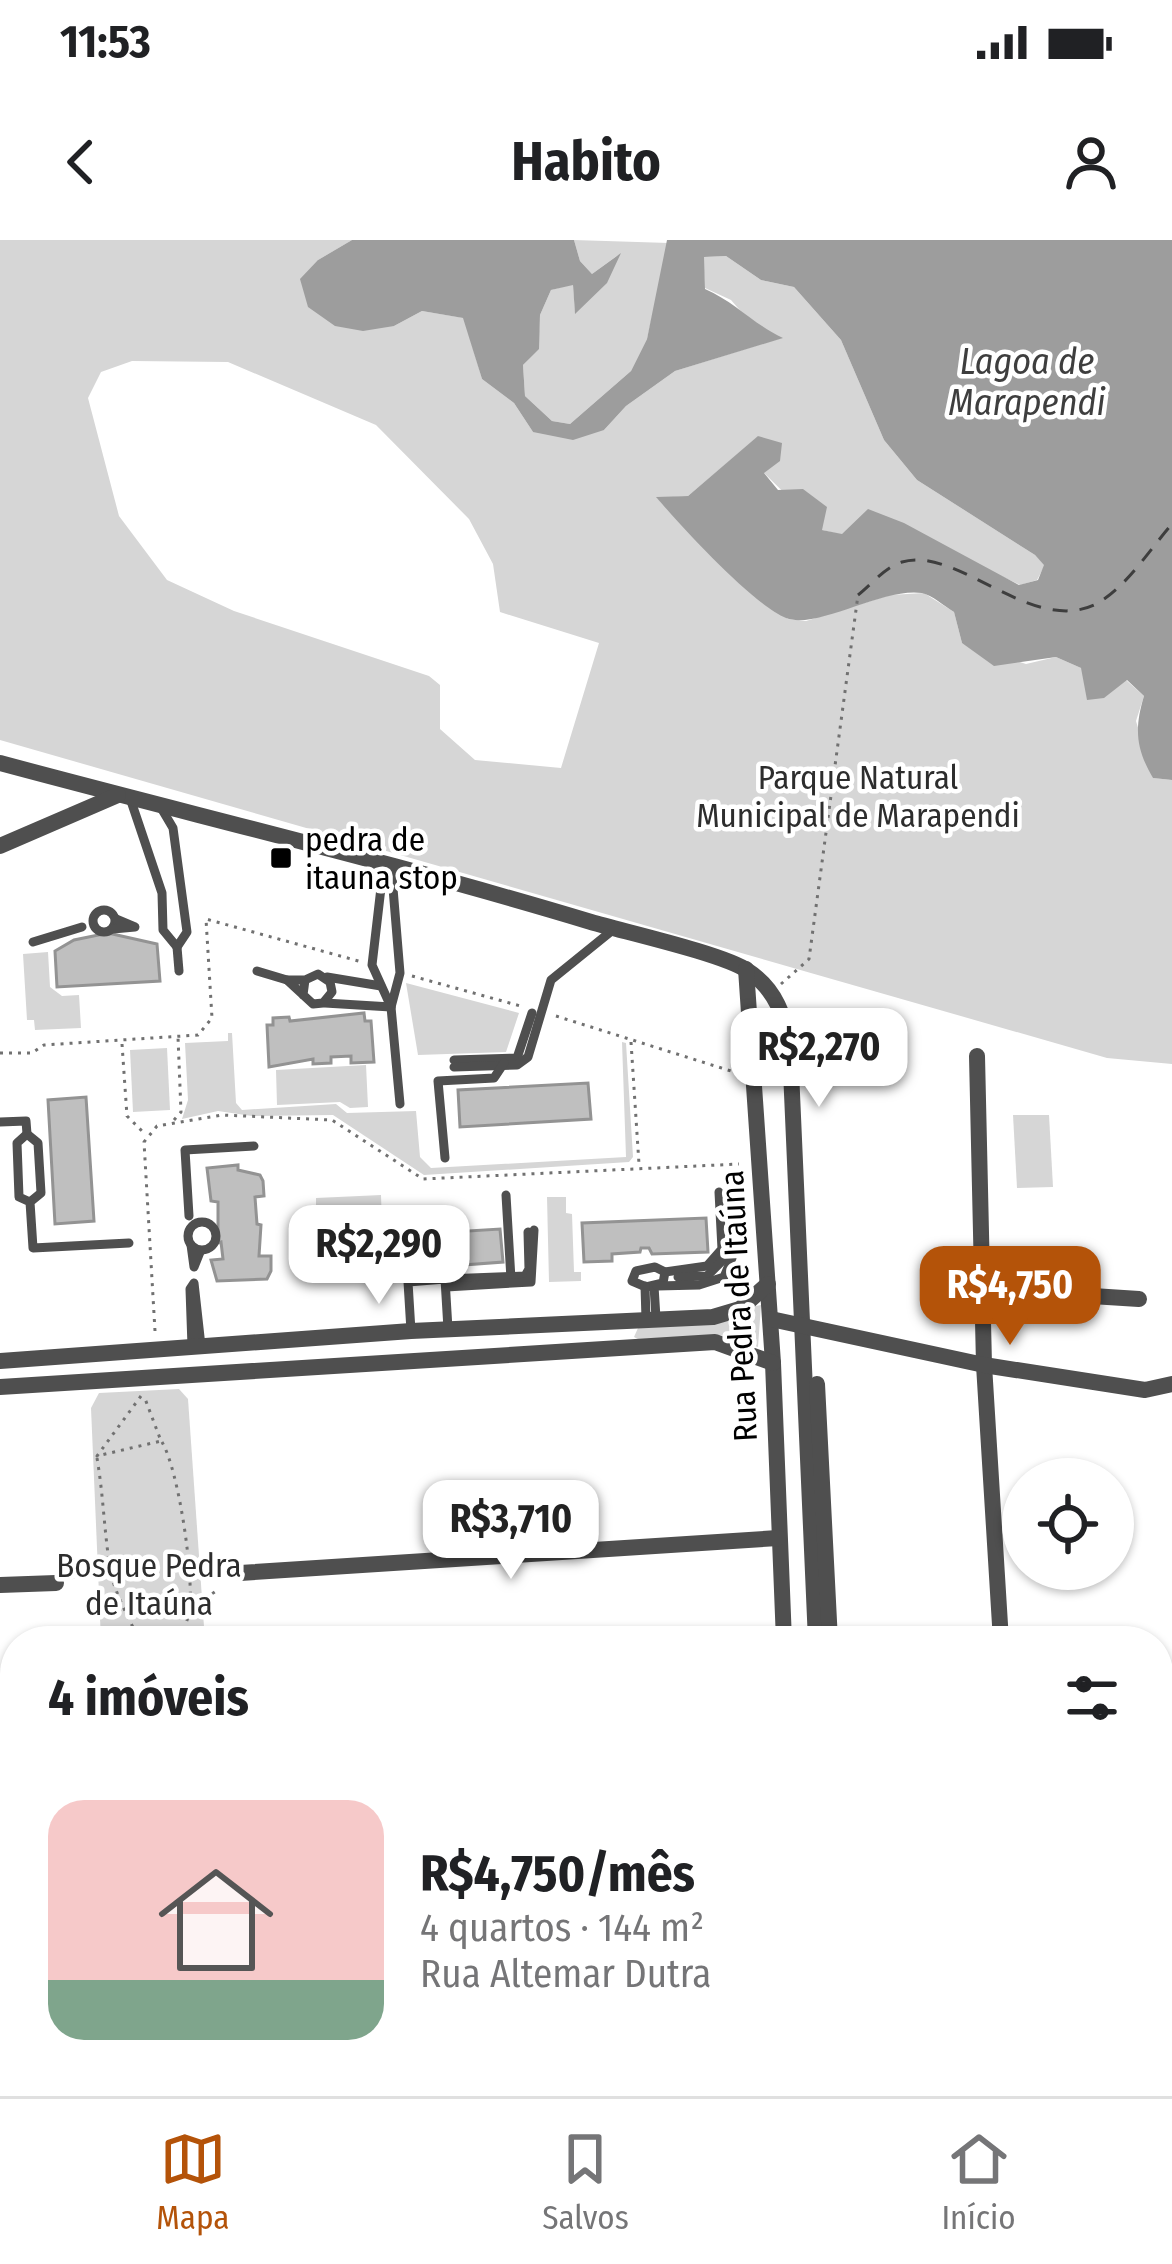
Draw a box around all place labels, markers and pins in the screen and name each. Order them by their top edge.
place label: pedra de itauna stop [305,820,458,898]
marker: pedra de itauna stop [268,845,294,871]
pin: R$2,270 [708,1008,930,1110]
pin: R$2,290 [268,1205,490,1307]
pin: R$4,750 [899,1246,1121,1348]
pin: R$3,710 [400,1480,622,1582]

